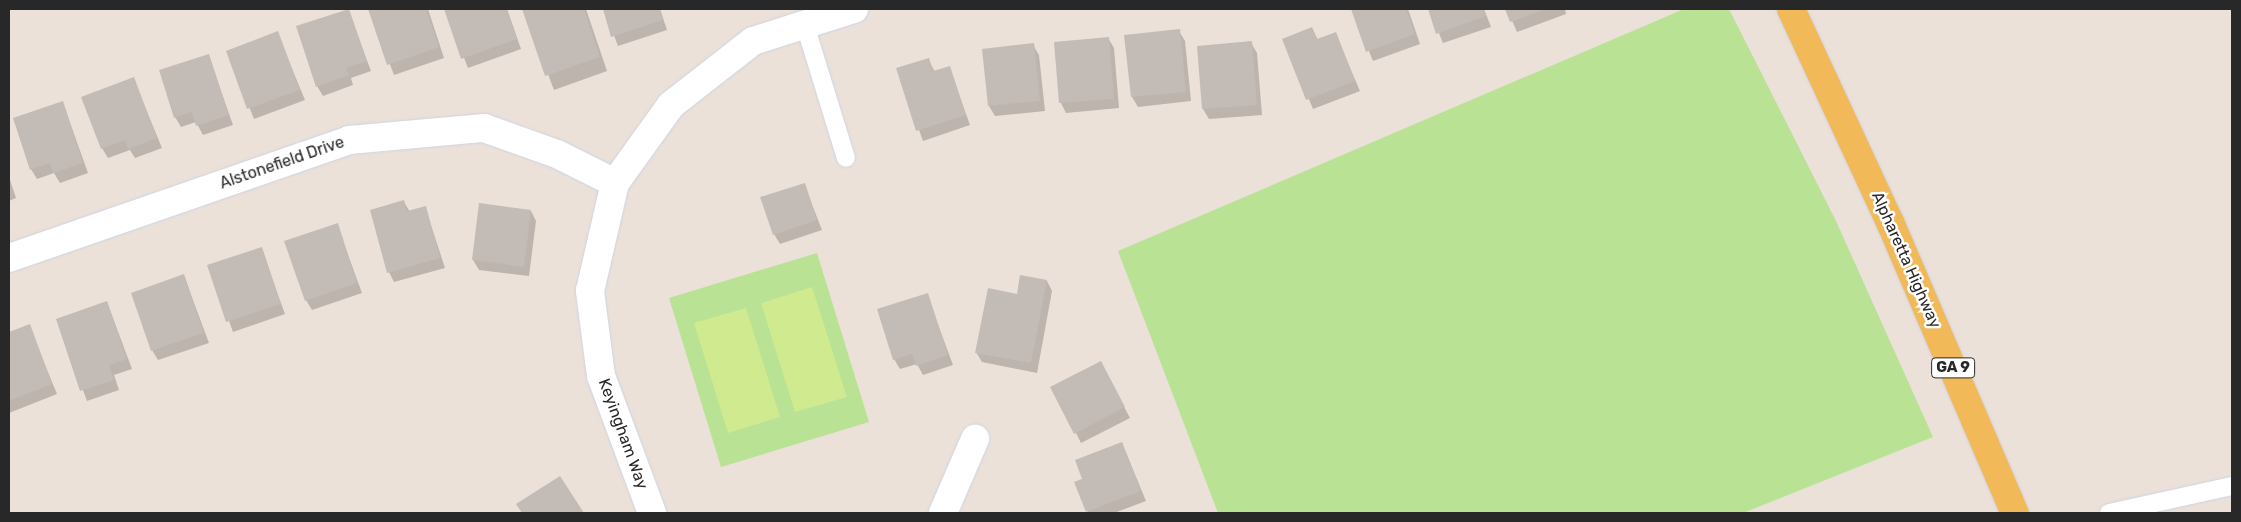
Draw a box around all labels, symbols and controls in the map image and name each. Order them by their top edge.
street label: Alstonefield Drive [217,133,347,193]
street label: Alpharetta Highway [1867,189,1945,331]
road number: GA 9 [1930,356,1976,380]
street label: Keyingham Way [594,376,652,492]

